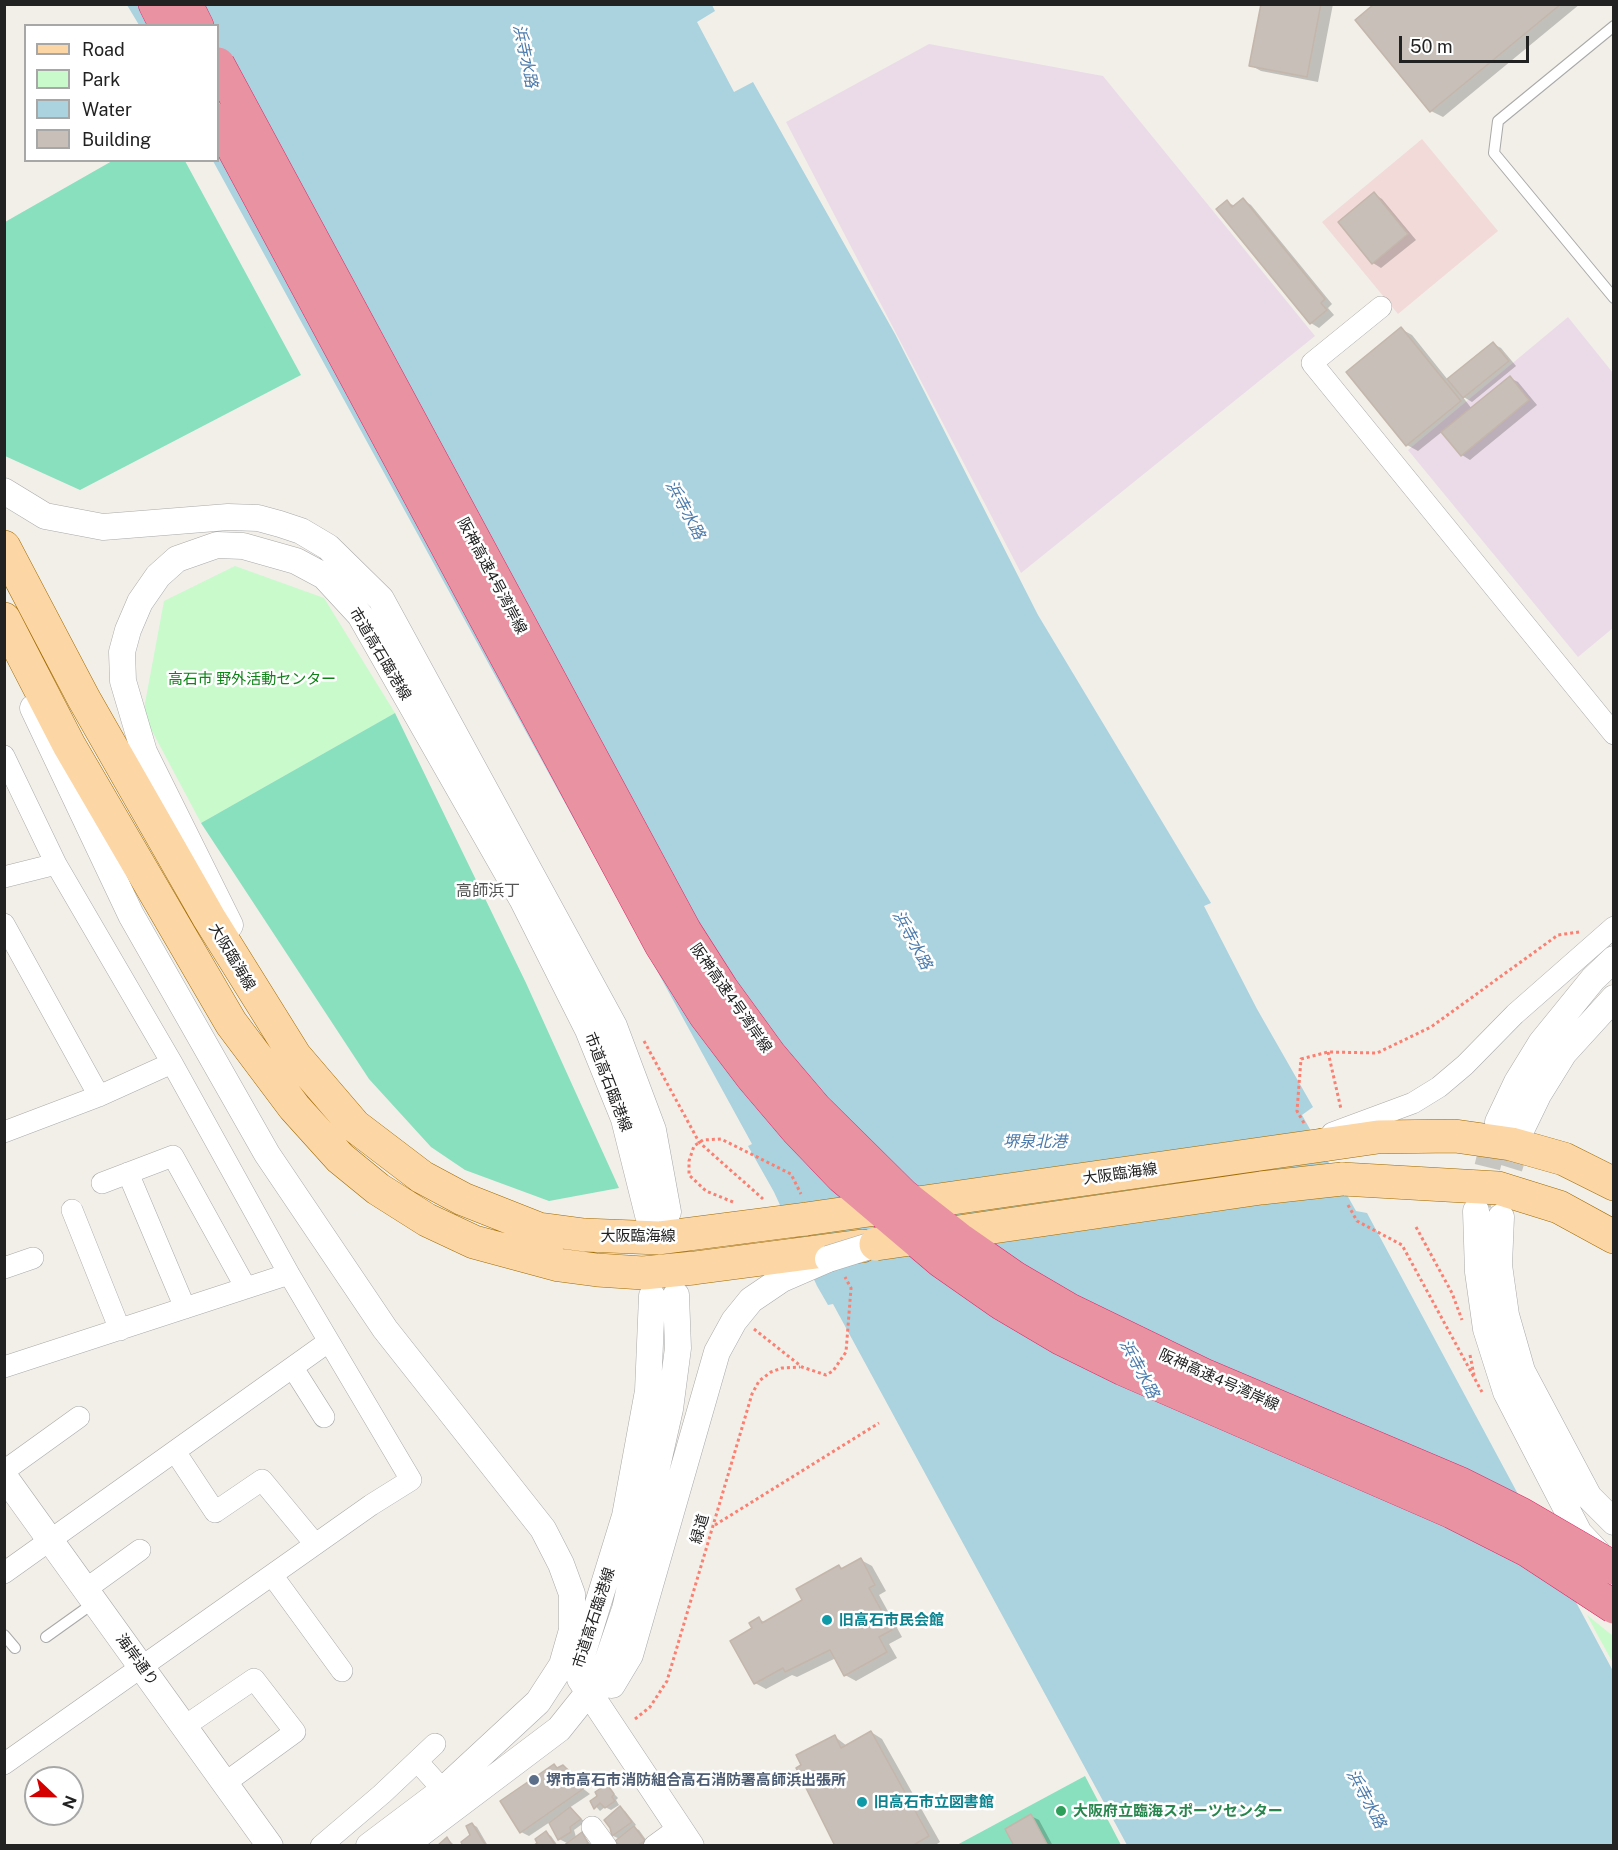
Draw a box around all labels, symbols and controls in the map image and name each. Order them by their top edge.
water label: 浜寺水路 [509,23,541,89]
legend [24,24,219,162]
scale bar [1402,24,1532,62]
text: 50 m [1410,36,1453,57]
text: Road [82,39,125,60]
text: Park [82,69,120,90]
text: Water [82,99,132,120]
text: Building [82,129,151,150]
water label: 浜寺水路 [662,477,708,543]
street label: 阪神高速4号湾岸線 [454,515,530,637]
street label: 市道高石臨港線 [345,604,415,704]
park label: 高石市 野外活動センター [168,670,336,688]
district label: 高師浜丁 [456,881,520,901]
water label: 浜寺水路 [889,907,935,973]
street label: 大阪臨海線 [205,920,259,994]
street label: 阪神高速4号湾岸線 [687,940,775,1056]
street label: 市道高石臨港線 [581,1030,635,1134]
water label: 堺泉北港 [1003,1132,1067,1152]
street label: 大阪臨海線 [1082,1160,1158,1188]
street label: 大阪臨海線 [601,1227,675,1245]
water label: 浜寺水路 [1116,1336,1162,1402]
street label: 阪神高速4号湾岸線 [1156,1345,1282,1415]
street label: 緑道 [687,1512,713,1546]
street label: 市道高石臨港線 [569,1565,619,1671]
place label: 旧高石市民会館 [839,1611,944,1629]
marker: 旧高石市民会館 [820,1613,834,1627]
street label: 海岸通り [112,1630,162,1690]
north arrow [24,1766,84,1826]
water label: 浜寺水路 [1343,1766,1389,1832]
place label: 堺市高石市消防組合高石消防署高師浜出張所 [546,1771,846,1789]
marker: 堺市高石市消防組合高石消防署高師浜出張所 [527,1773,541,1787]
text: N [58,1793,80,1812]
place label: 旧高石市立図書館 [874,1793,994,1811]
marker: 旧高石市立図書館 [855,1795,869,1809]
place label: 大阪府立臨海スポーツセンター [1073,1802,1283,1820]
marker: 大阪府立臨海スポーツセンター [1054,1804,1068,1818]

